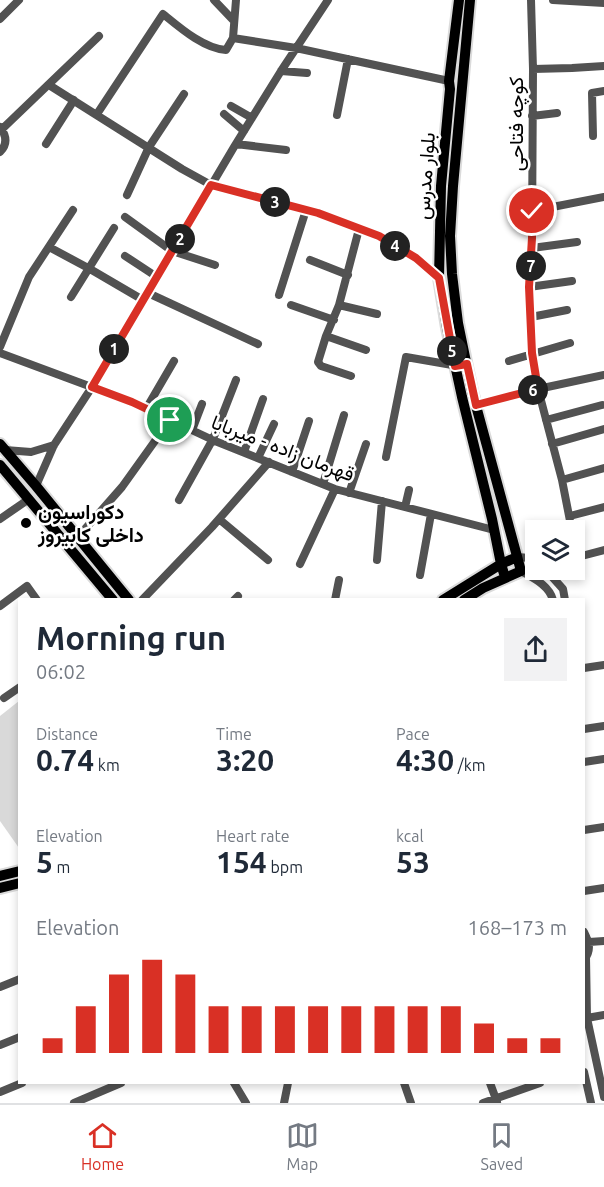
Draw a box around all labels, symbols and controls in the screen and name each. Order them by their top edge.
street label: کوچه فتاحی [504,77,530,171]
street label: بلوار مدرس [410,132,441,221]
pin [506,185,557,236]
pin: 3 [260,187,290,217]
text: 3 [270,193,280,211]
icon: check [515,194,548,227]
pin: 2 [165,224,195,254]
text: 2 [175,230,185,248]
pin: 4 [380,231,410,261]
text: 4 [390,237,400,255]
pin: 7 [516,251,546,281]
text: 7 [526,257,536,275]
pin: 1 [99,334,129,364]
pin: 5 [437,336,467,366]
text: 1 [109,340,119,358]
text: 5 [447,342,457,360]
pin: 6 [518,375,548,405]
text: 6 [528,381,538,399]
pin [144,394,195,445]
icon: arrive [153,403,186,436]
street label: قهرمان زاده - میربابا [208,410,358,487]
place label: دکوراسیون داخلی کابیروز [37,500,144,548]
marker: دکوراسیون داخلی کابیروز [19,516,33,530]
map controls [525,520,585,580]
button: layers [525,520,585,580]
button: share [504,618,567,681]
text: Morning run [36,619,226,656]
text: 06:02 [36,660,86,683]
text: Distance [36,725,98,743]
text: Time [216,725,252,743]
text: Pace [396,725,430,743]
text: 0.74 [36,743,94,777]
text: 3:20 [216,743,274,777]
text: 4:30 [396,743,454,777]
text: km [94,756,120,774]
text: /km [454,756,486,774]
text: Elevation [36,827,103,845]
text: Heart rate [216,827,290,845]
text: kcal [396,827,424,845]
text: 5 [36,845,53,879]
text: 154 [216,845,267,879]
text: 53 [396,845,430,879]
text: m [53,858,70,876]
text: bpm [267,858,303,876]
text: Elevation [36,916,119,939]
text: 168–173 m [468,916,567,939]
tab: Home [81,1119,124,1173]
tab: Map [286,1119,319,1173]
tab: Saved [481,1119,523,1173]

